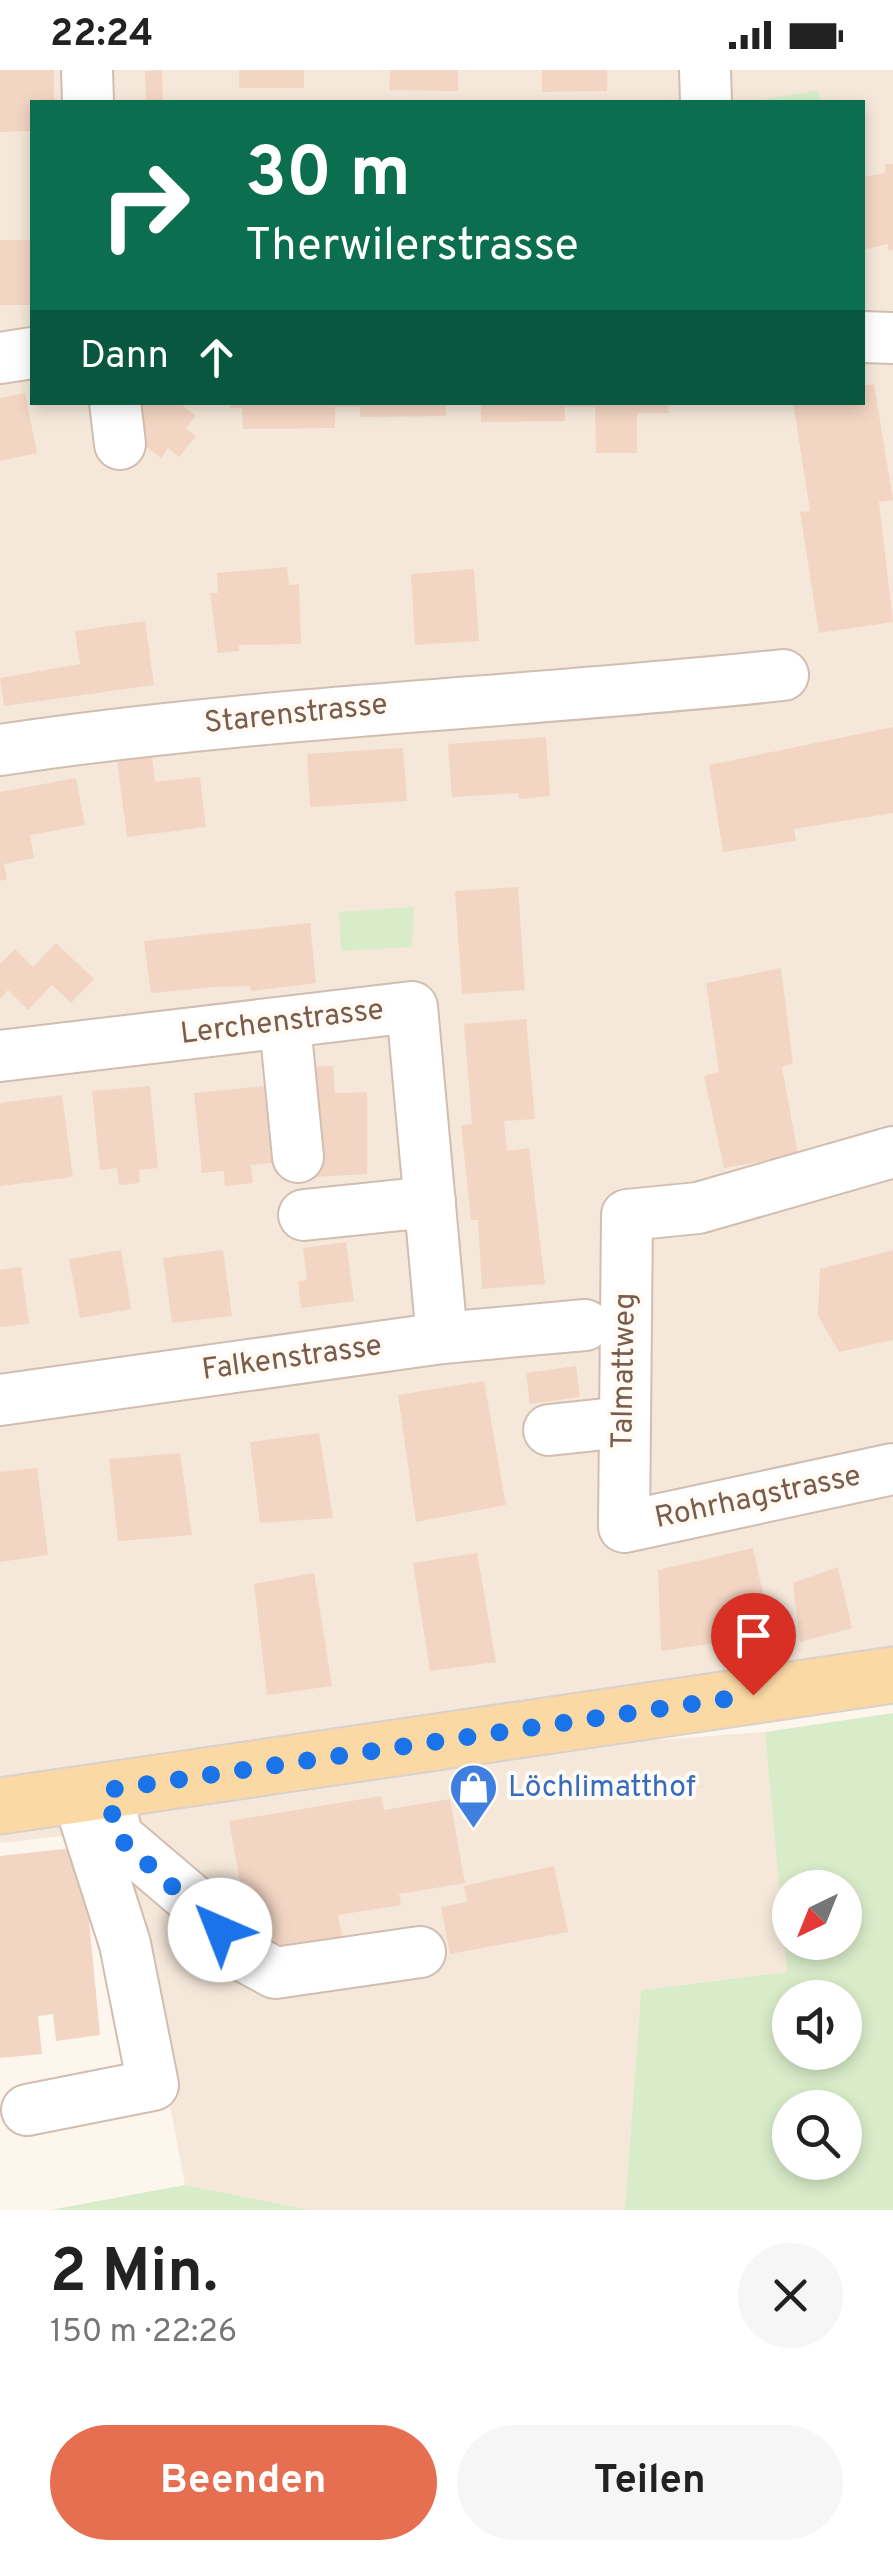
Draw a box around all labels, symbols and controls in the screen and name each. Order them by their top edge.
text: 22:24 [50,11,153,60]
text: 30 m [245,132,411,221]
icon: right [80,140,210,270]
text: Therwilerstrasse [245,219,579,276]
icon: ahead [189,330,244,385]
text: Dann [80,333,169,382]
street label: Starenstrasse [203,687,389,743]
street label: Lerchenstrasse [178,992,386,1054]
street label: Talmattweg [605,1292,645,1450]
street label: Falkenstrasse [200,1328,384,1390]
street label: Rohrhagstrasse [652,1458,864,1538]
pin [711,1593,796,1696]
icon: arrive [726,1608,781,1663]
shop icon: Löchlimatthof [447,1762,499,1830]
place label: Löchlimatthof [508,1770,696,1807]
north arrow [772,1870,862,1960]
map controls [772,1870,862,2180]
position arrow [168,1878,272,1982]
button: sound [772,1980,862,2070]
button: search [772,2090,862,2180]
text: 2 Min. [50,2237,218,2313]
button: close [738,2243,843,2348]
text: 150 m · 22:26 [50,2313,237,2353]
button: Beenden [50,2425,437,2540]
button: Teilen [457,2425,843,2540]

